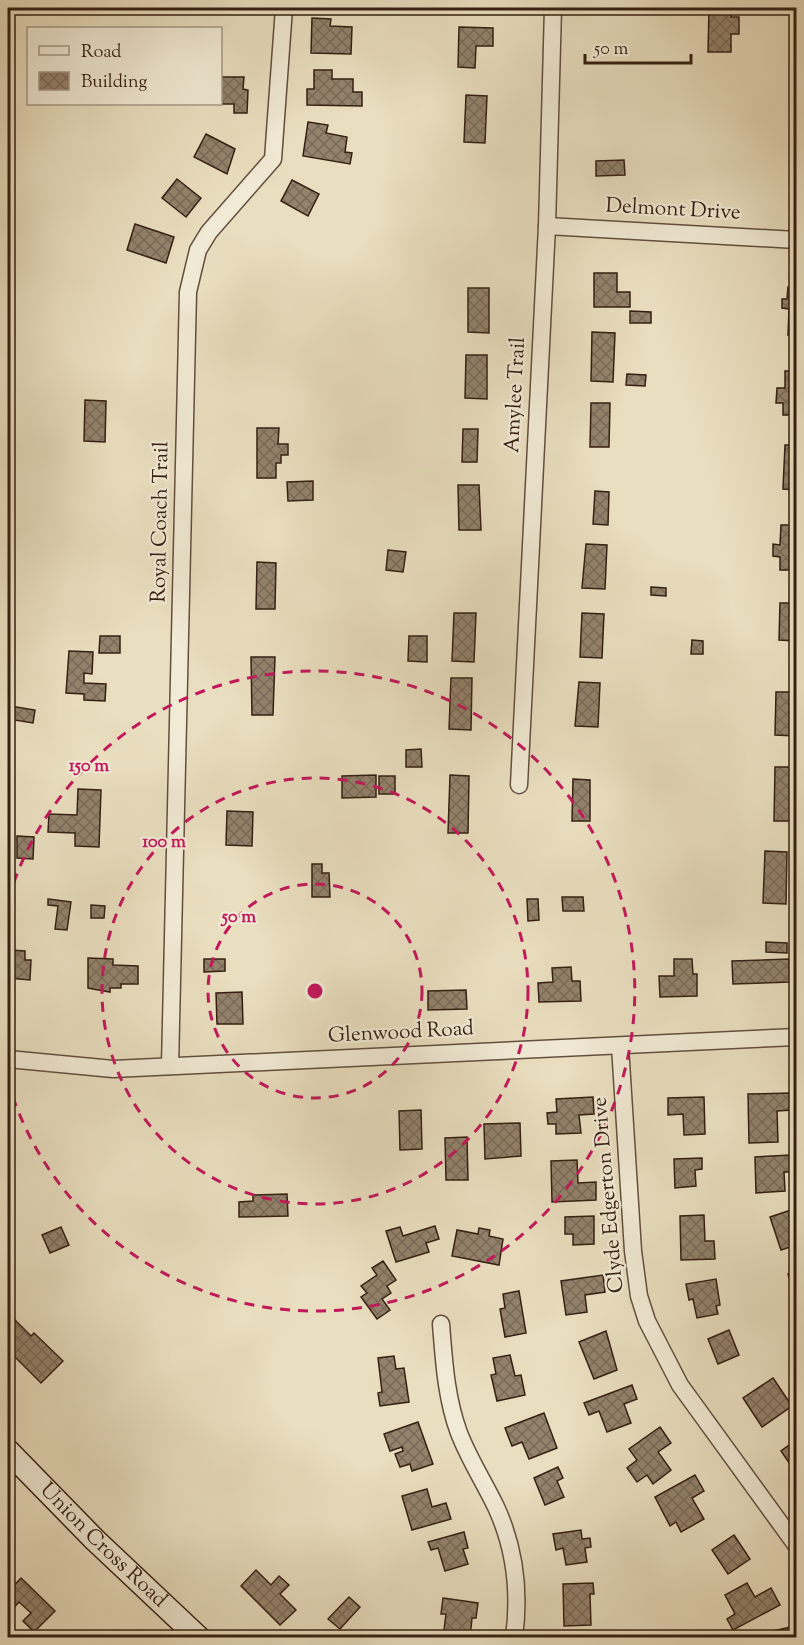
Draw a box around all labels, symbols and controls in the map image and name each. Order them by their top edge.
legend [27,27,222,105]
scale bar [585,27,692,65]
text: 50 m [593,37,629,63]
text: Road [81,40,121,66]
text: Building [81,70,147,96]
street label: Delmont Drive [605,191,741,229]
street label: Amylee Trail [498,336,534,454]
street label: Royal Coach Trail [145,441,177,603]
text: 150 m [69,754,109,780]
text: 100 m [142,830,186,856]
text: 50 m [220,905,256,931]
centre of rings [305,981,325,1001]
street label: Glenwood Road [327,1014,475,1052]
street label: Clyde Edgerton Drive [585,1096,633,1294]
street label: Union Cross Road [32,1476,173,1615]

